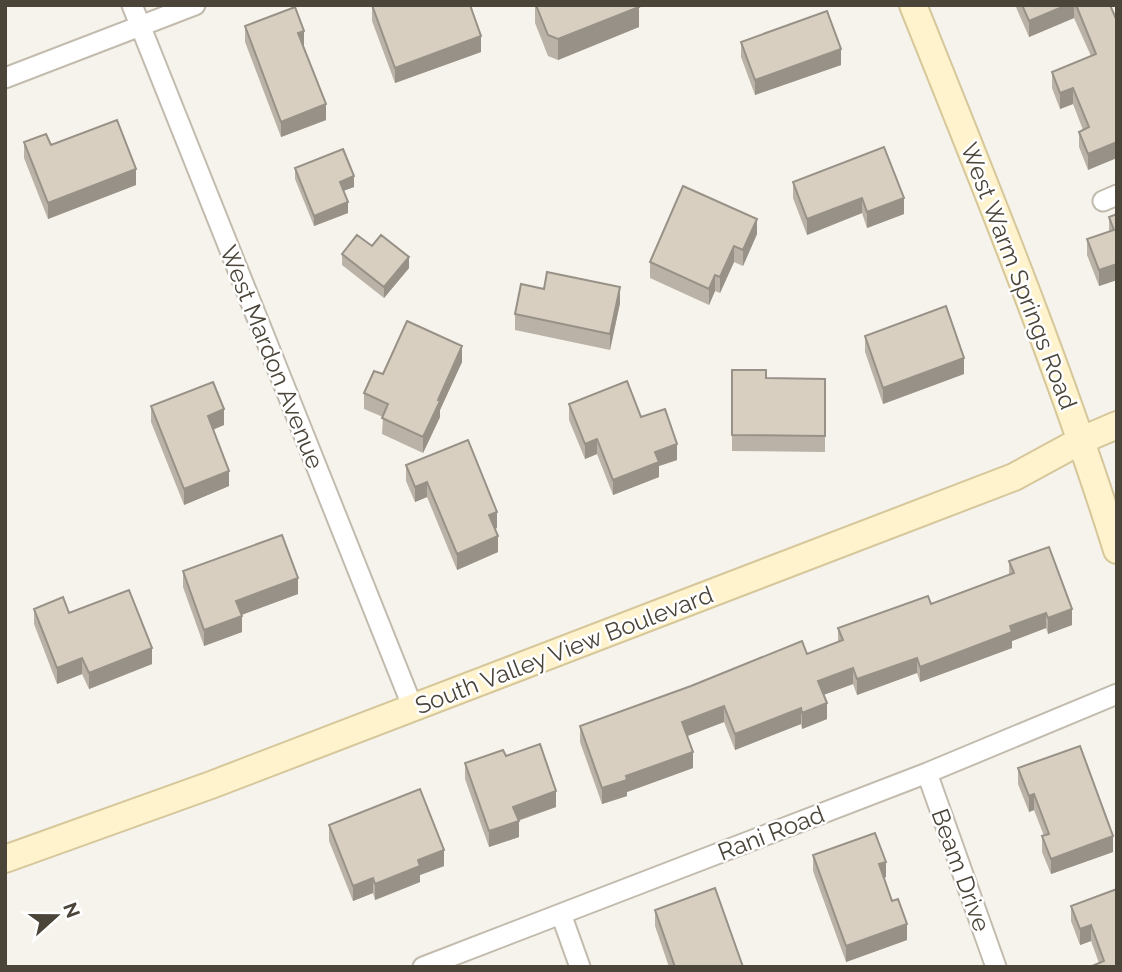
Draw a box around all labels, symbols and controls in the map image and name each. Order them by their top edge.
street label: West Warm Springs Road [955,139,1083,413]
street label: West Mardon Avenue [214,241,330,473]
street label: South Valley View Boulevard [411,580,717,720]
street label: Rani Road [714,799,828,867]
street label: Beam Drive [925,805,997,935]
north arrow [21,881,91,951]
text: N [59,899,85,921]

